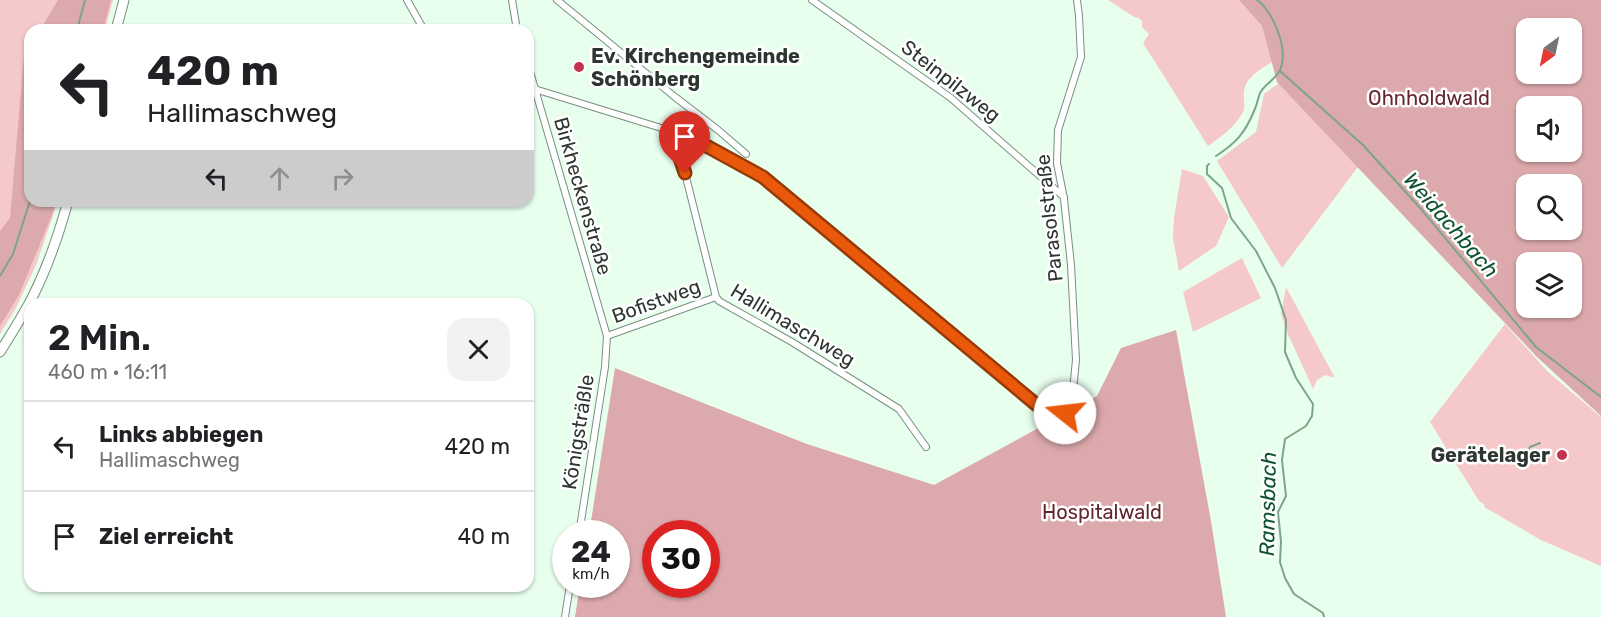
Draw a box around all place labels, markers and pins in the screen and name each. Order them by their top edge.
place label: Ev. Kirchengemeinde Schönberg [591,44,800,91]
marker: Ev. Kirchengemeinde Schönberg [572,60,586,74]
pin [659,111,710,173]
place label: Gerätelager [1431,443,1550,467]
marker: Gerätelager [1555,448,1569,462]

